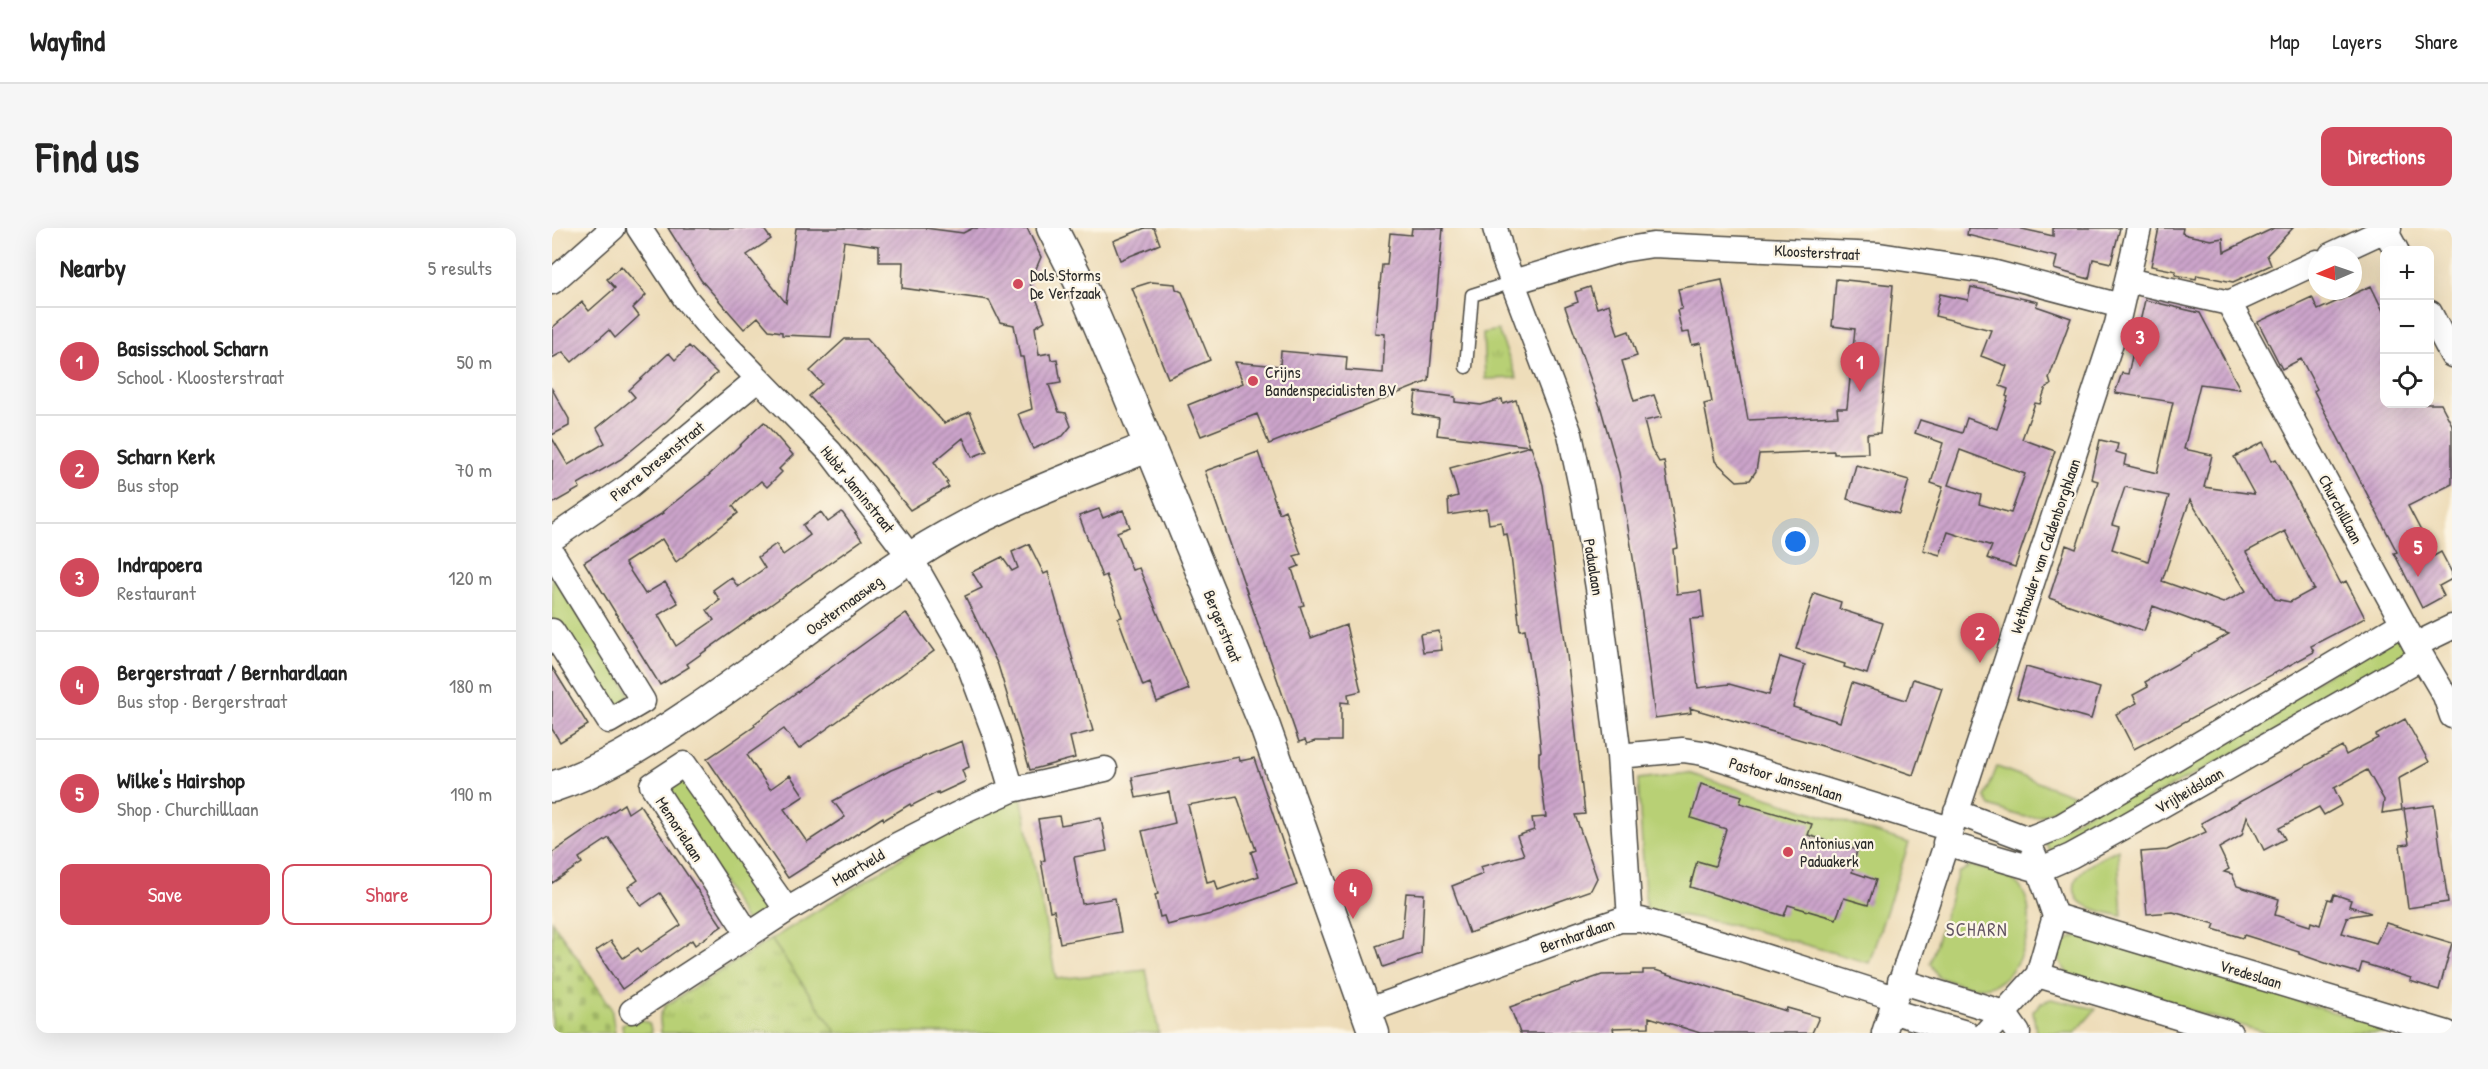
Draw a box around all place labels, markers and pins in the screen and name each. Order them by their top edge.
place label: Dols Storms De Verfzaak [1030,264,1101,304]
marker: Dols Storms De Verfzaak [1011,277,1025,291]
pin: 3 [2120,318,2160,367]
pin: 1 [1840,342,1880,392]
place label: Crijns Bandenspecialisten BV [1265,361,1396,401]
marker: Crijns Bandenspecialisten BV [1246,374,1260,388]
pin: 5 [2398,528,2438,577]
pin: 2 [1960,614,2000,663]
place label: Antonius van Paduakerk [1800,832,1874,872]
marker: Antonius van Paduakerk [1781,845,1795,859]
pin: 4 [1334,870,1372,919]

